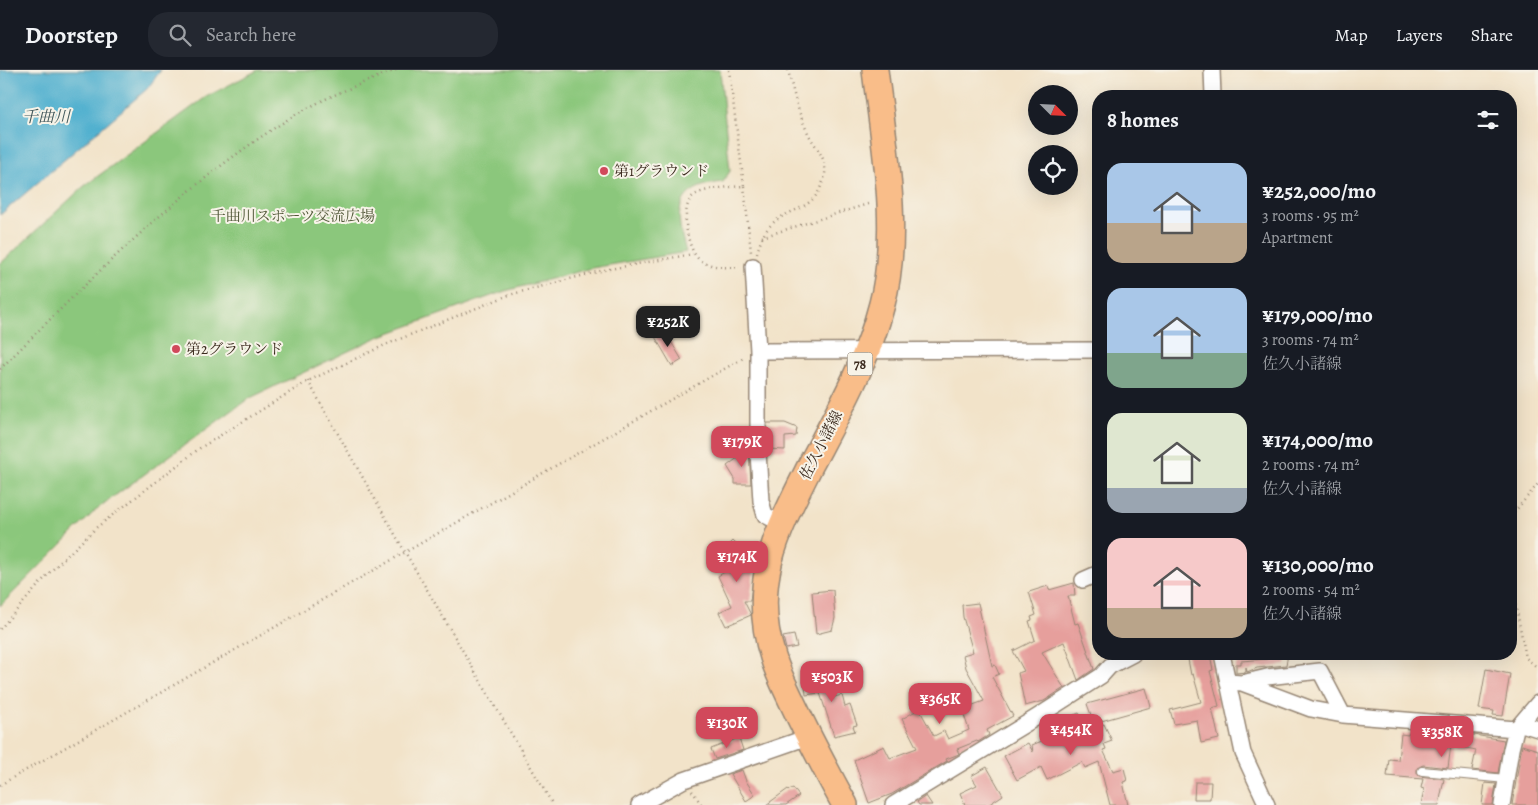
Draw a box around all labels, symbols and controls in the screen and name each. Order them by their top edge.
search box [148,12,498,57]
text: Doorstep [25,19,118,51]
icon: search [166,21,194,49]
text: Search here [206,22,296,48]
text: Map [1335,23,1368,47]
text: Layers [1396,23,1443,47]
text: Share [1471,23,1513,47]
north arrow [1028,85,1078,135]
map controls [1028,85,1078,195]
water label: 千曲川 [22,106,72,128]
text: 8 homes [1107,106,1179,134]
icon: filters [1474,106,1502,134]
button: locate [1028,145,1078,195]
place label: 第1グラウンド [614,161,709,181]
marker: 第1グラウンド [598,165,610,177]
text: ¥252,000/mo [1262,177,1376,205]
icon: home [1147,183,1207,243]
text: 3 rooms · 95 m² [1262,205,1359,227]
park label: 千曲川スポーツ交流広場 [211,206,375,226]
text: Apartment [1262,227,1333,249]
text: ¥179,000/mo [1262,301,1373,329]
pin: ¥252K [633,306,703,348]
icon: home [1147,308,1207,368]
text: ¥252K [647,311,689,333]
text: 3 rooms · 74 m² [1262,329,1359,351]
place label: 第2グラウンド [186,339,283,359]
marker: 第2グラウンド [170,343,182,355]
road number: 78 [848,352,872,376]
text: 佐久小諸線 [1262,353,1342,375]
street label: 佐久小諸線 [795,407,847,483]
pin: ¥179K [707,426,777,468]
text: ¥174,000/mo [1262,426,1373,454]
text: ¥179K [722,431,762,453]
icon: home [1147,433,1207,493]
text: 2 rooms · 74 m² [1262,454,1360,476]
text: 佐久小諸線 [1262,478,1342,500]
pin: ¥174K [702,540,772,583]
text: ¥174K [717,546,757,568]
text: ¥130,000/mo [1262,551,1374,579]
icon: home [1147,558,1207,618]
text: 2 rooms · 54 m² [1262,579,1360,601]
text: 佐久小諸線 [1262,603,1342,625]
pin: ¥503K [797,660,867,703]
text: ¥503K [811,666,853,688]
pin: ¥365K [905,682,975,725]
text: ¥365K [920,688,960,710]
pin: ¥130K [692,706,762,749]
text: ¥130K [707,712,747,734]
pin: ¥454K [1036,714,1106,756]
pin: ¥358K [1407,716,1477,758]
text: ¥454K [1050,719,1092,741]
text: ¥358K [1421,721,1463,743]

